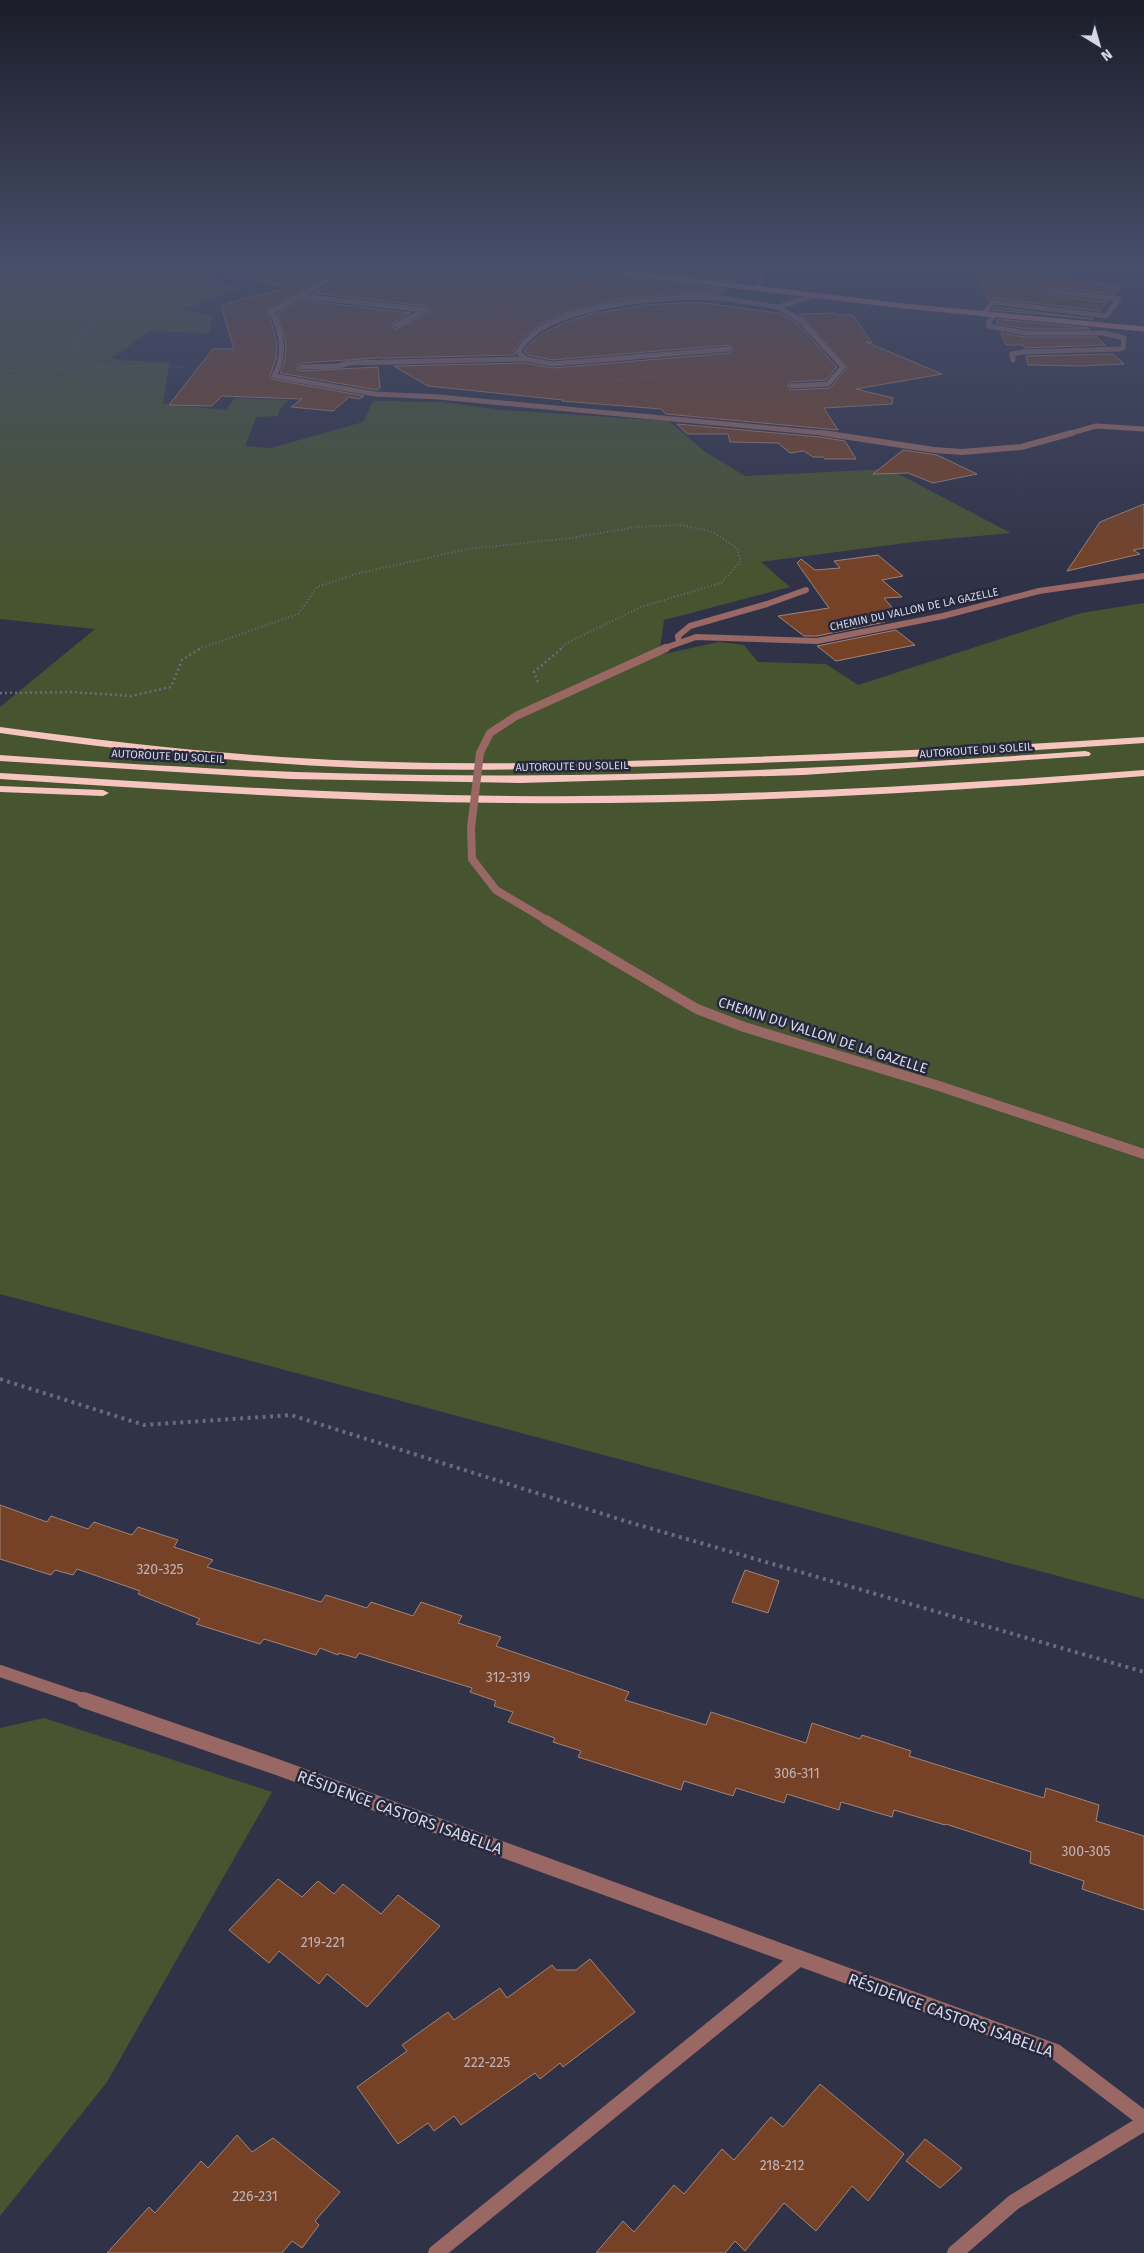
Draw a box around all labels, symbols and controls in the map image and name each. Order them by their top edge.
north arrow [1074,20,1124,70]
text: N [1098,45,1115,65]
street label: CHEMIN DU VALLON DE LA GAZELLE [829,585,1000,634]
street label: AUTOROUTE DU SOLEIL [919,740,1034,761]
street label: AUTOROUTE DU SOLEIL [111,747,225,766]
street label: AUTOROUTE DU SOLEIL [515,759,629,774]
street label: CHEMIN DU VALLON DE LA GAZELLE [716,994,930,1077]
house number: 320-325 [136,1561,184,1578]
house number: 312-319 [486,1669,530,1686]
house number: 306-311 [774,1765,820,1782]
street label: RÉSIDENCE CASTORS ISABELLA [295,1766,506,1859]
house number: 300-305 [1061,1843,1111,1860]
house number: 219-221 [301,1934,345,1951]
street label: RÉSIDENCE CASTORS ISABELLA [846,1969,1057,2062]
house number: 222-225 [464,2054,510,2071]
house number: 218-212 [760,2157,804,2174]
house number: 226-231 [232,2188,278,2205]

